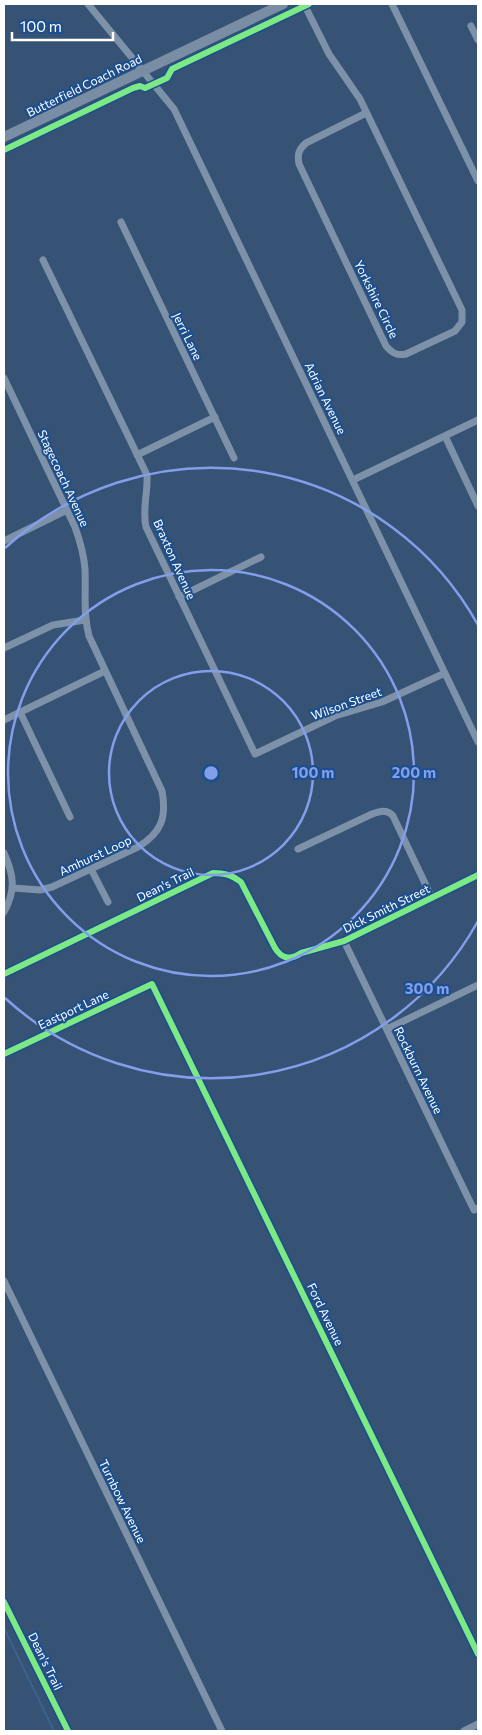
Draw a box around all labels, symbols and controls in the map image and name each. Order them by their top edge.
scale bar [12,10,114,42]
text: 100 m [20,17,62,35]
street label: Butterfield Coach Road [24,51,144,119]
street label: Yorkshire Circle [352,258,402,340]
street label: Jerri Lane [170,310,206,362]
street label: Adrian Avenue [303,360,349,436]
street label: Stagecoach Avenue [35,427,93,529]
street label: Braxton Avenue [151,517,199,601]
street label: Wilson Street [309,684,383,722]
text: 100 m [292,763,334,781]
text: 200 m [392,763,436,781]
centre of rings [202,764,220,782]
street label: Amhurst Loop [57,832,133,878]
street label: Dean's Trail [134,864,196,904]
street label: Dick Smith Street [340,881,432,935]
text: 300 m [405,979,449,997]
street label: Eastport Lane [35,987,111,1031]
street label: Rockburn Avenue [392,1024,446,1116]
street label: Ford Avenue [305,1281,347,1347]
street label: Turnbow Avenue [97,1457,149,1545]
street label: Dean's Trail [26,1630,66,1692]

